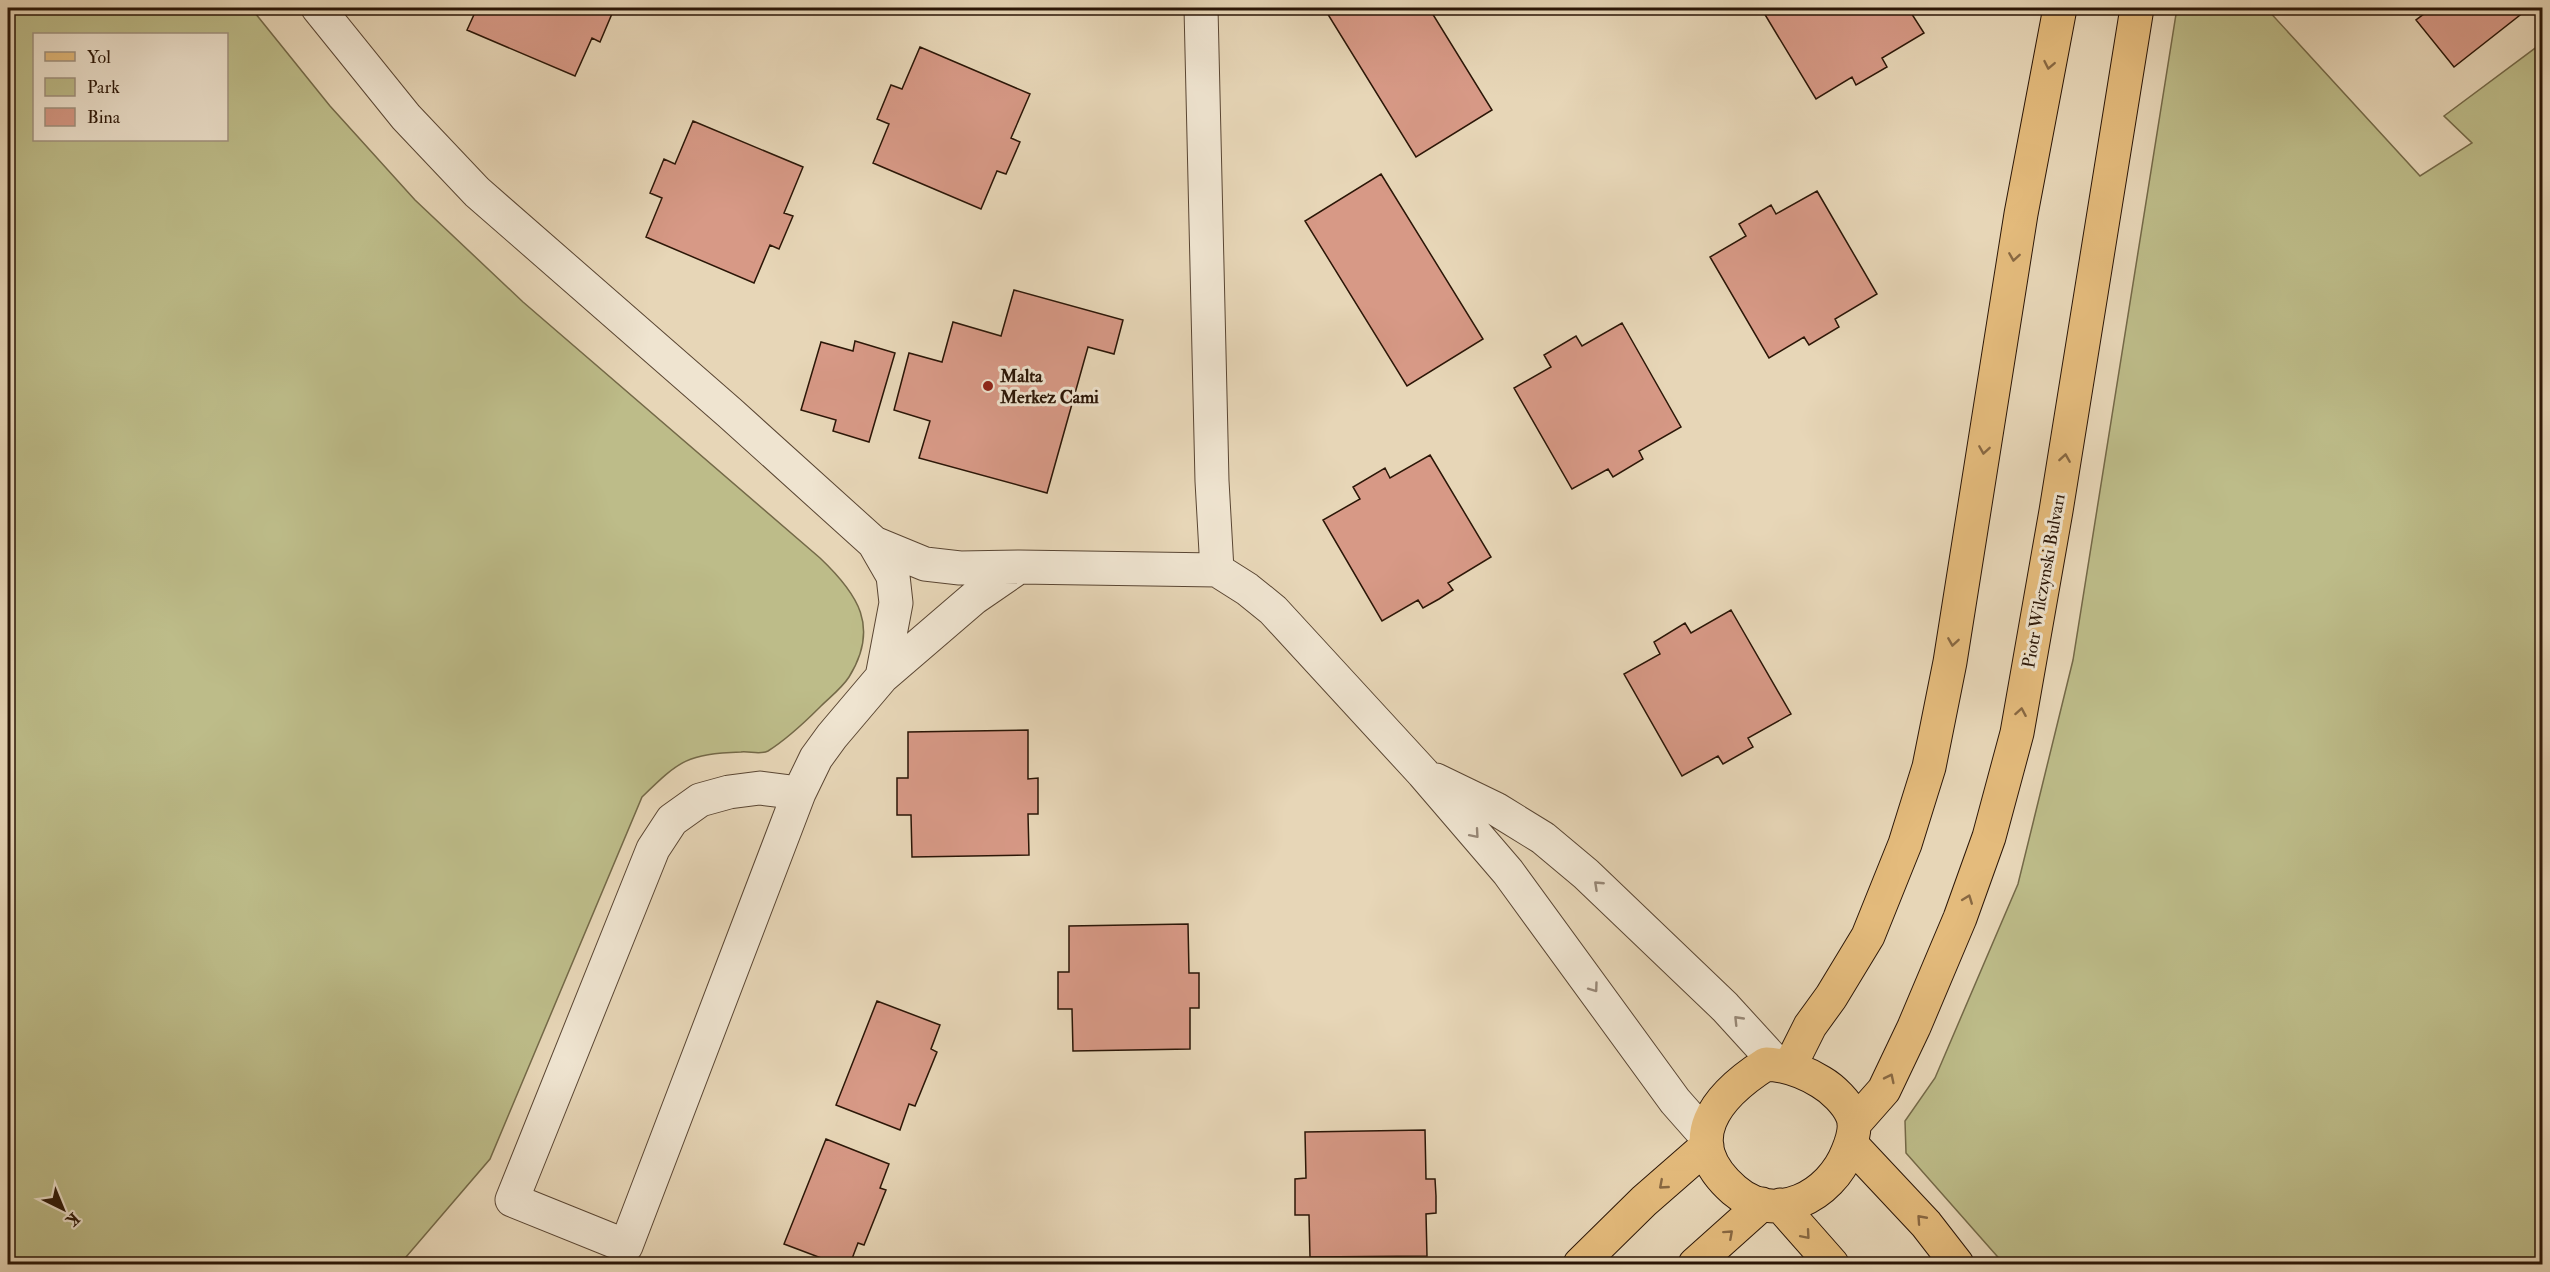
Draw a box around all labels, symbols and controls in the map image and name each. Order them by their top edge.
legend [33,33,228,141]
text: Yol [87,46,111,69]
one-way arrow [2043,60,2056,70]
text: Park [87,76,120,99]
text: Bina [87,106,121,129]
one-way arrow [2009,252,2021,262]
place label: Malta Merkez Cami [999,365,1099,409]
marker: Malta Merkez Cami [981,379,995,393]
one-way arrow [1978,445,1990,454]
one-way arrow [2058,453,2071,463]
street label: Piotr Wilczynski Bulvarı [2017,492,2071,670]
one-way arrow [1948,637,1960,647]
one-way arrow [2014,707,2027,717]
one-way arrow [1468,827,1479,838]
one-way arrow [1594,881,1605,892]
one-way arrow [1961,895,1973,906]
one-way arrow [1586,981,1597,992]
one-way arrow [1735,1017,1746,1028]
one-way arrow [1882,1073,1894,1084]
one-way arrow [1659,1177,1670,1188]
north arrow [33,1179,93,1239]
text: K [61,1208,83,1231]
one-way arrow [1917,1215,1928,1226]
one-way arrow [1799,1228,1810,1239]
one-way arrow [1722,1230,1732,1241]

